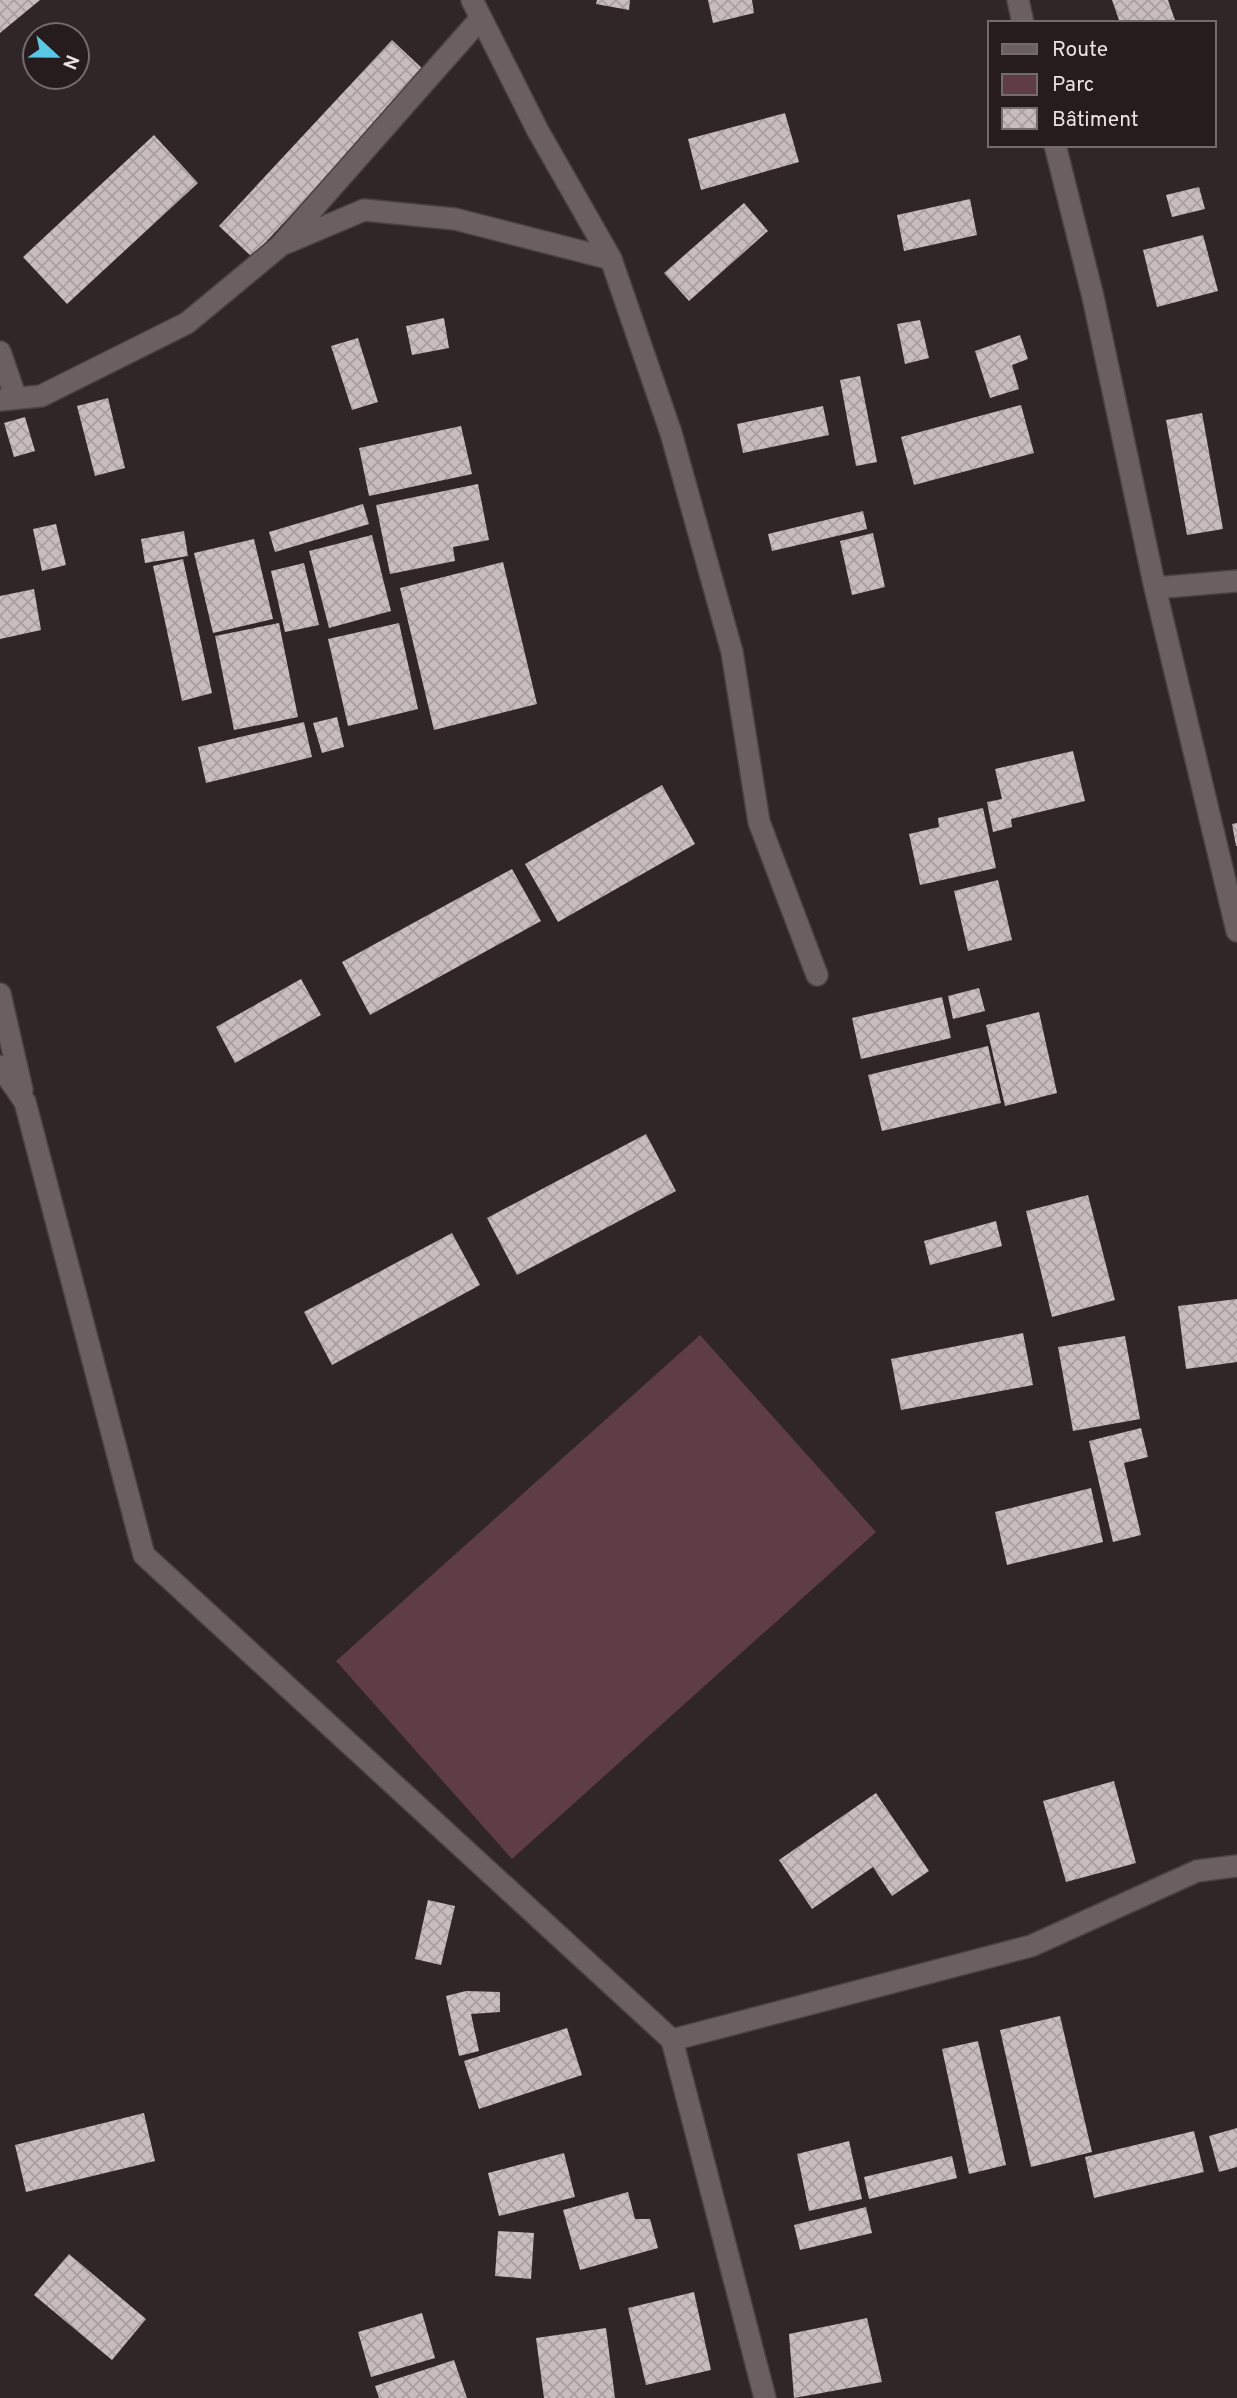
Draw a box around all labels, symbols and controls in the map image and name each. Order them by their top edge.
north arrow [21,21,91,91]
legend [988,21,1216,147]
text: Route [1052,37,1108,64]
text: N [56,51,84,72]
text: Parc [1052,72,1094,99]
text: Bâtiment [1052,107,1139,134]

